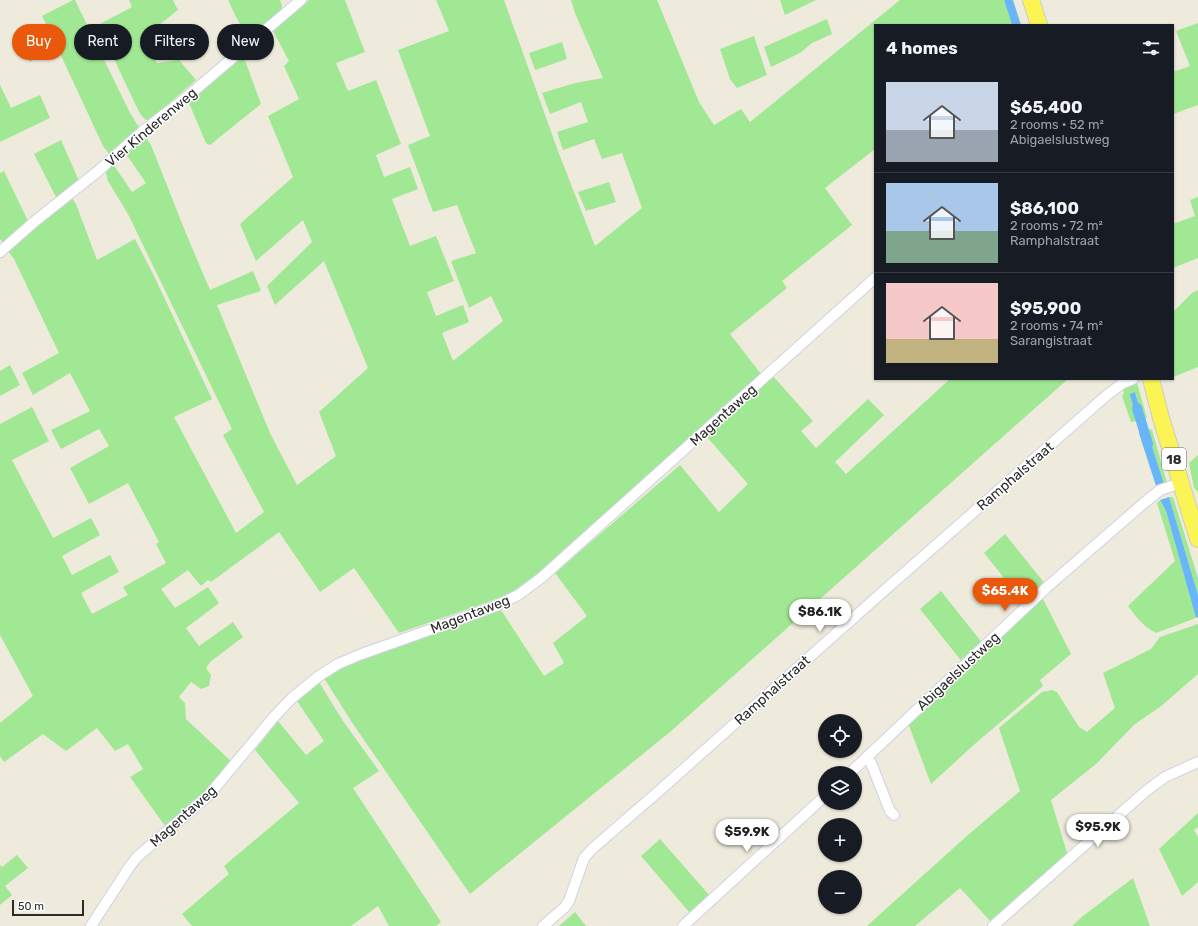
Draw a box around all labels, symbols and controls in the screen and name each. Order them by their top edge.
chip: Buy [12,24,66,60]
chip: Rent [74,24,132,60]
chip: Filters [140,24,209,60]
chip: New [217,24,274,60]
icon: filters [1140,37,1162,59]
text: 4 homes [886,38,958,58]
street label: Vier Kinderenweg [102,84,200,170]
text: $65,400 [1010,97,1083,117]
icon: home [918,98,966,146]
text: 2 rooms · 52 m² [1010,117,1104,132]
text: Abigaelslustweg [1010,132,1110,147]
text: $86,100 [1010,198,1079,218]
icon: home [918,199,966,247]
text: 2 rooms · 72 m² [1010,218,1103,233]
text: Ramphalstraat [1010,233,1099,248]
text: $95,900 [1010,298,1081,318]
icon: home [918,299,966,347]
text: 2 rooms · 74 m² [1010,318,1103,333]
text: Sarangistraat [1010,333,1092,348]
street label: Magentaweg [686,381,760,450]
street label: Ramphalstraat [974,438,1058,514]
road number: 18 [1162,448,1186,470]
pin: $65.4K [972,578,1038,612]
text: $65.4K [982,583,1028,598]
street label: Magentaweg [428,592,512,637]
pin: $86.1K [787,599,853,633]
text: $86.1K [798,604,842,619]
street label: Abigaelslustweg [913,629,1003,714]
street label: Ramphalstraat [731,652,814,729]
map controls [818,714,862,914]
button: locate [818,714,862,758]
button: layers [818,766,862,810]
street label: Magentaweg [146,782,220,851]
pin: $95.9K [1065,814,1131,848]
button: + [818,818,862,862]
pin: $59.9K [714,819,780,853]
text: $95.9K [1075,819,1121,834]
text: $59.9K [725,824,769,839]
button: − [818,870,862,914]
scale bar [12,898,84,917]
text: 50 m [18,900,44,913]

